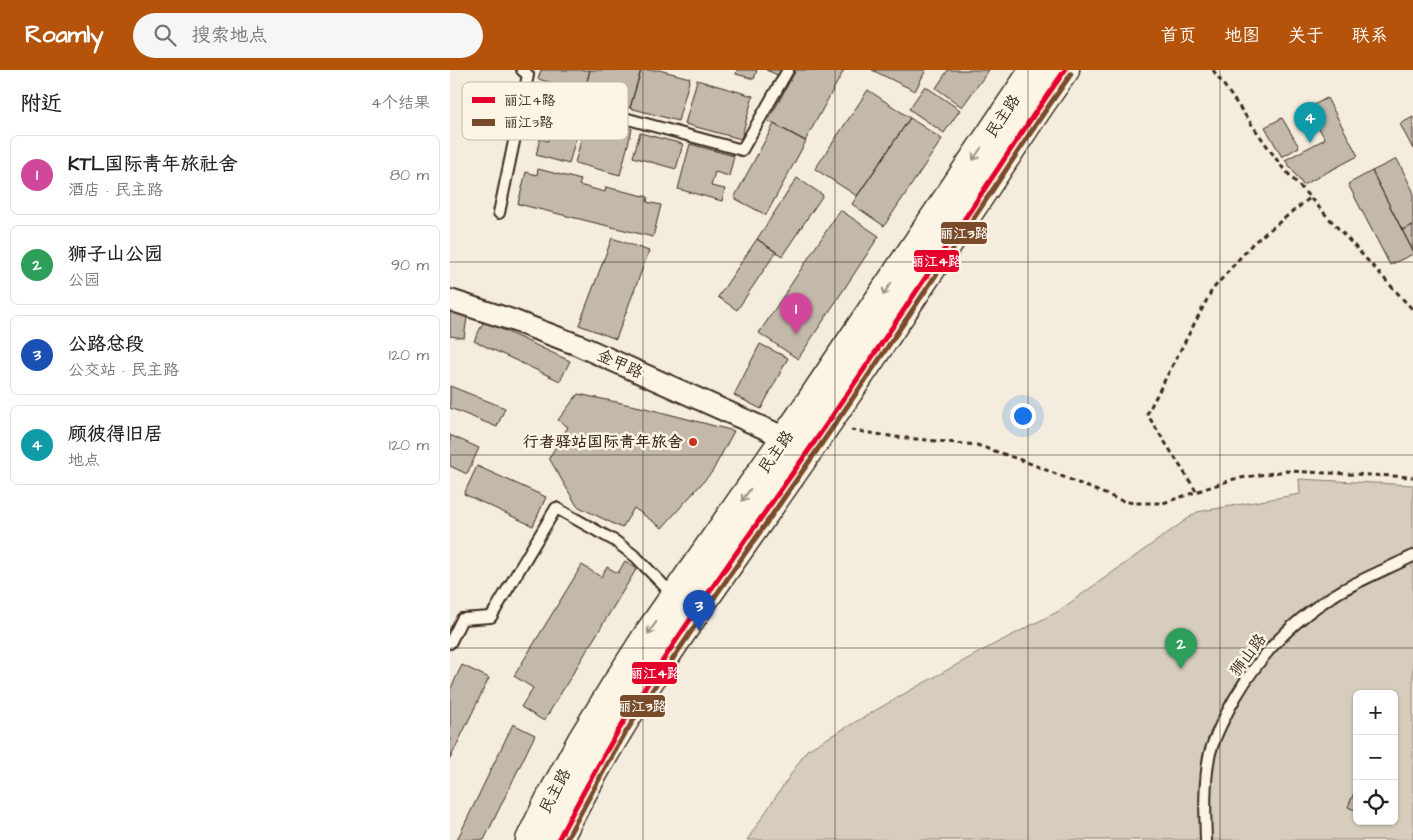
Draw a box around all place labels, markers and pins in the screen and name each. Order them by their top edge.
pin: 4 [1294,102,1326,143]
pin: 1 [780,293,812,334]
place label: 行者驿站国际青年旅舍 [523,431,683,453]
marker: 行者驿站国际青年旅舍 [687,436,699,448]
pin: 3 [683,590,715,631]
pin: 2 [1165,628,1197,669]

